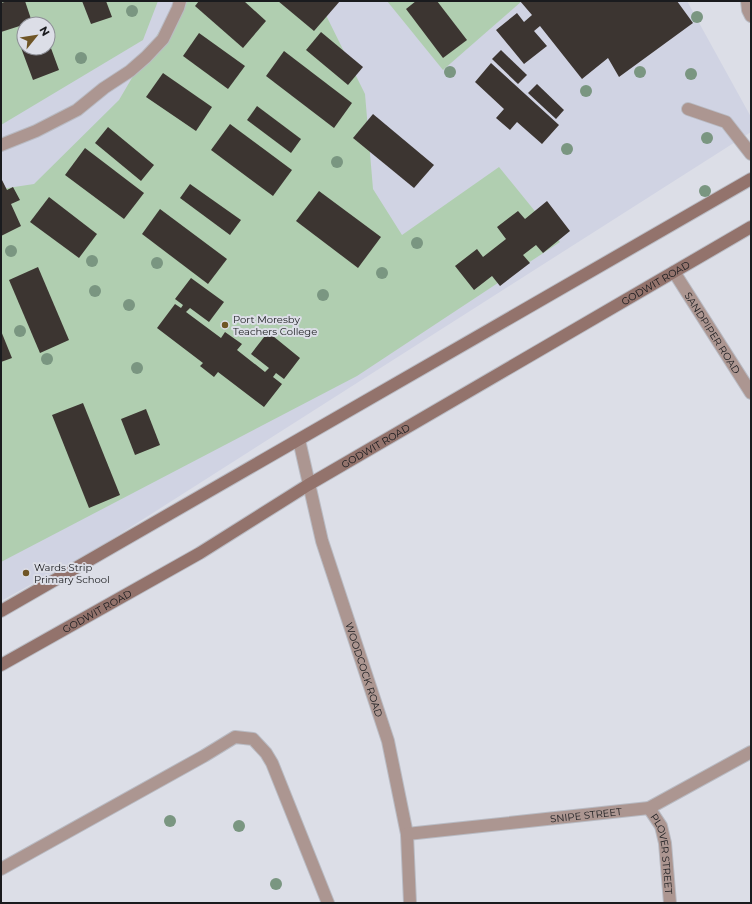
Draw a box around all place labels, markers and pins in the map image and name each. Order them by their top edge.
place label: Port Moresby Teachers College [233,313,317,338]
marker: Port Moresby Teachers College [220,320,230,330]
place label: Wards Strip Primary School [34,561,110,586]
marker: Wards Strip Primary School [21,568,31,578]

